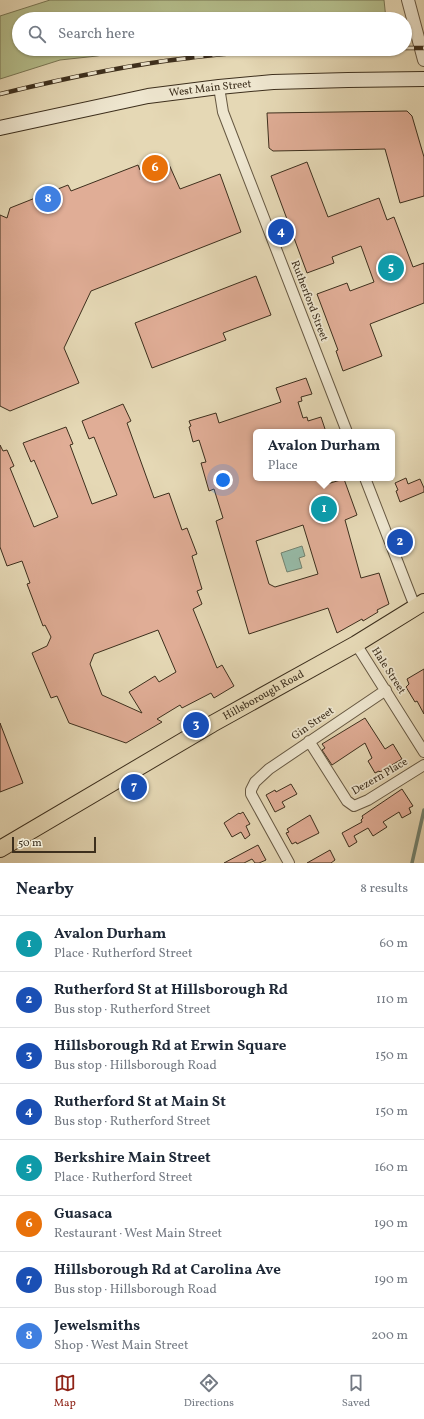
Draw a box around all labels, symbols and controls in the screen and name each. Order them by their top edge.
search box [12,12,412,56]
icon: search [26,23,48,45]
text: Search here [58,24,135,45]
street label: West Main Street [168,77,252,101]
pin: 6 [142,153,168,183]
pin: 8 [35,184,61,214]
pin: 4 [268,217,294,247]
pin: 5 [378,253,404,283]
street label: Rutherford Street [287,258,331,344]
popup [253,429,395,481]
text: Avalon Durham [268,436,380,457]
text: Place [268,457,298,475]
your location [213,470,233,490]
pin: 1 [311,494,337,524]
pin: 2 [387,527,413,557]
street label: Hale Street [367,645,409,698]
street label: Hillsborough Road [220,667,307,724]
street label: Gin Street [289,704,337,744]
pin: 3 [183,710,209,740]
street label: Dezern Place [349,755,411,799]
pin: 7 [121,772,147,802]
scale bar [12,835,96,854]
text: 50 m [18,836,42,851]
text: Nearby [16,878,74,901]
text: 8 results [360,880,408,898]
text: Avalon Durham [54,924,166,945]
text: 1 [26,935,32,953]
text: 60 m [380,935,408,953]
text: Place · Rutherford Street [54,945,193,963]
text: Rutherford St at Hillsborough Rd [54,980,288,1001]
text: 2 [26,991,32,1009]
text: 110 m [376,991,408,1009]
text: Bus stop · Rutherford Street [54,1001,211,1019]
text: Hillsborough Rd at Erwin Square [54,1036,286,1057]
text: 3 [26,1047,32,1065]
text: 150 m [375,1047,408,1065]
text: Bus stop · Hillsborough Road [54,1057,217,1075]
text: Rutherford St at Main St [54,1092,226,1113]
text: 4 [25,1103,33,1121]
text: 150 m [375,1103,408,1121]
text: Bus stop · Rutherford Street [54,1113,211,1131]
text: Berkshire Main Street [54,1148,211,1169]
text: 5 [26,1159,32,1177]
text: 160 m [374,1159,408,1177]
text: Place · Rutherford Street [54,1169,193,1187]
text: Guasaca [54,1204,112,1225]
text: 6 [25,1215,33,1233]
text: 190 m [374,1215,408,1233]
text: Restaurant · West Main Street [54,1225,222,1243]
text: Hillsborough Rd at Carolina Ave [54,1260,281,1281]
text: 7 [26,1271,32,1289]
text: 190 m [374,1271,408,1289]
text: Bus stop · Hillsborough Road [54,1281,217,1299]
text: Jewelsmiths [54,1316,140,1337]
text: 8 [25,1327,33,1345]
text: 200 m [371,1327,408,1345]
text: Shop · West Main Street [54,1337,188,1355]
tab: Map [54,1372,76,1411]
tab: Directions [184,1372,234,1411]
tab: Saved [342,1372,370,1411]

